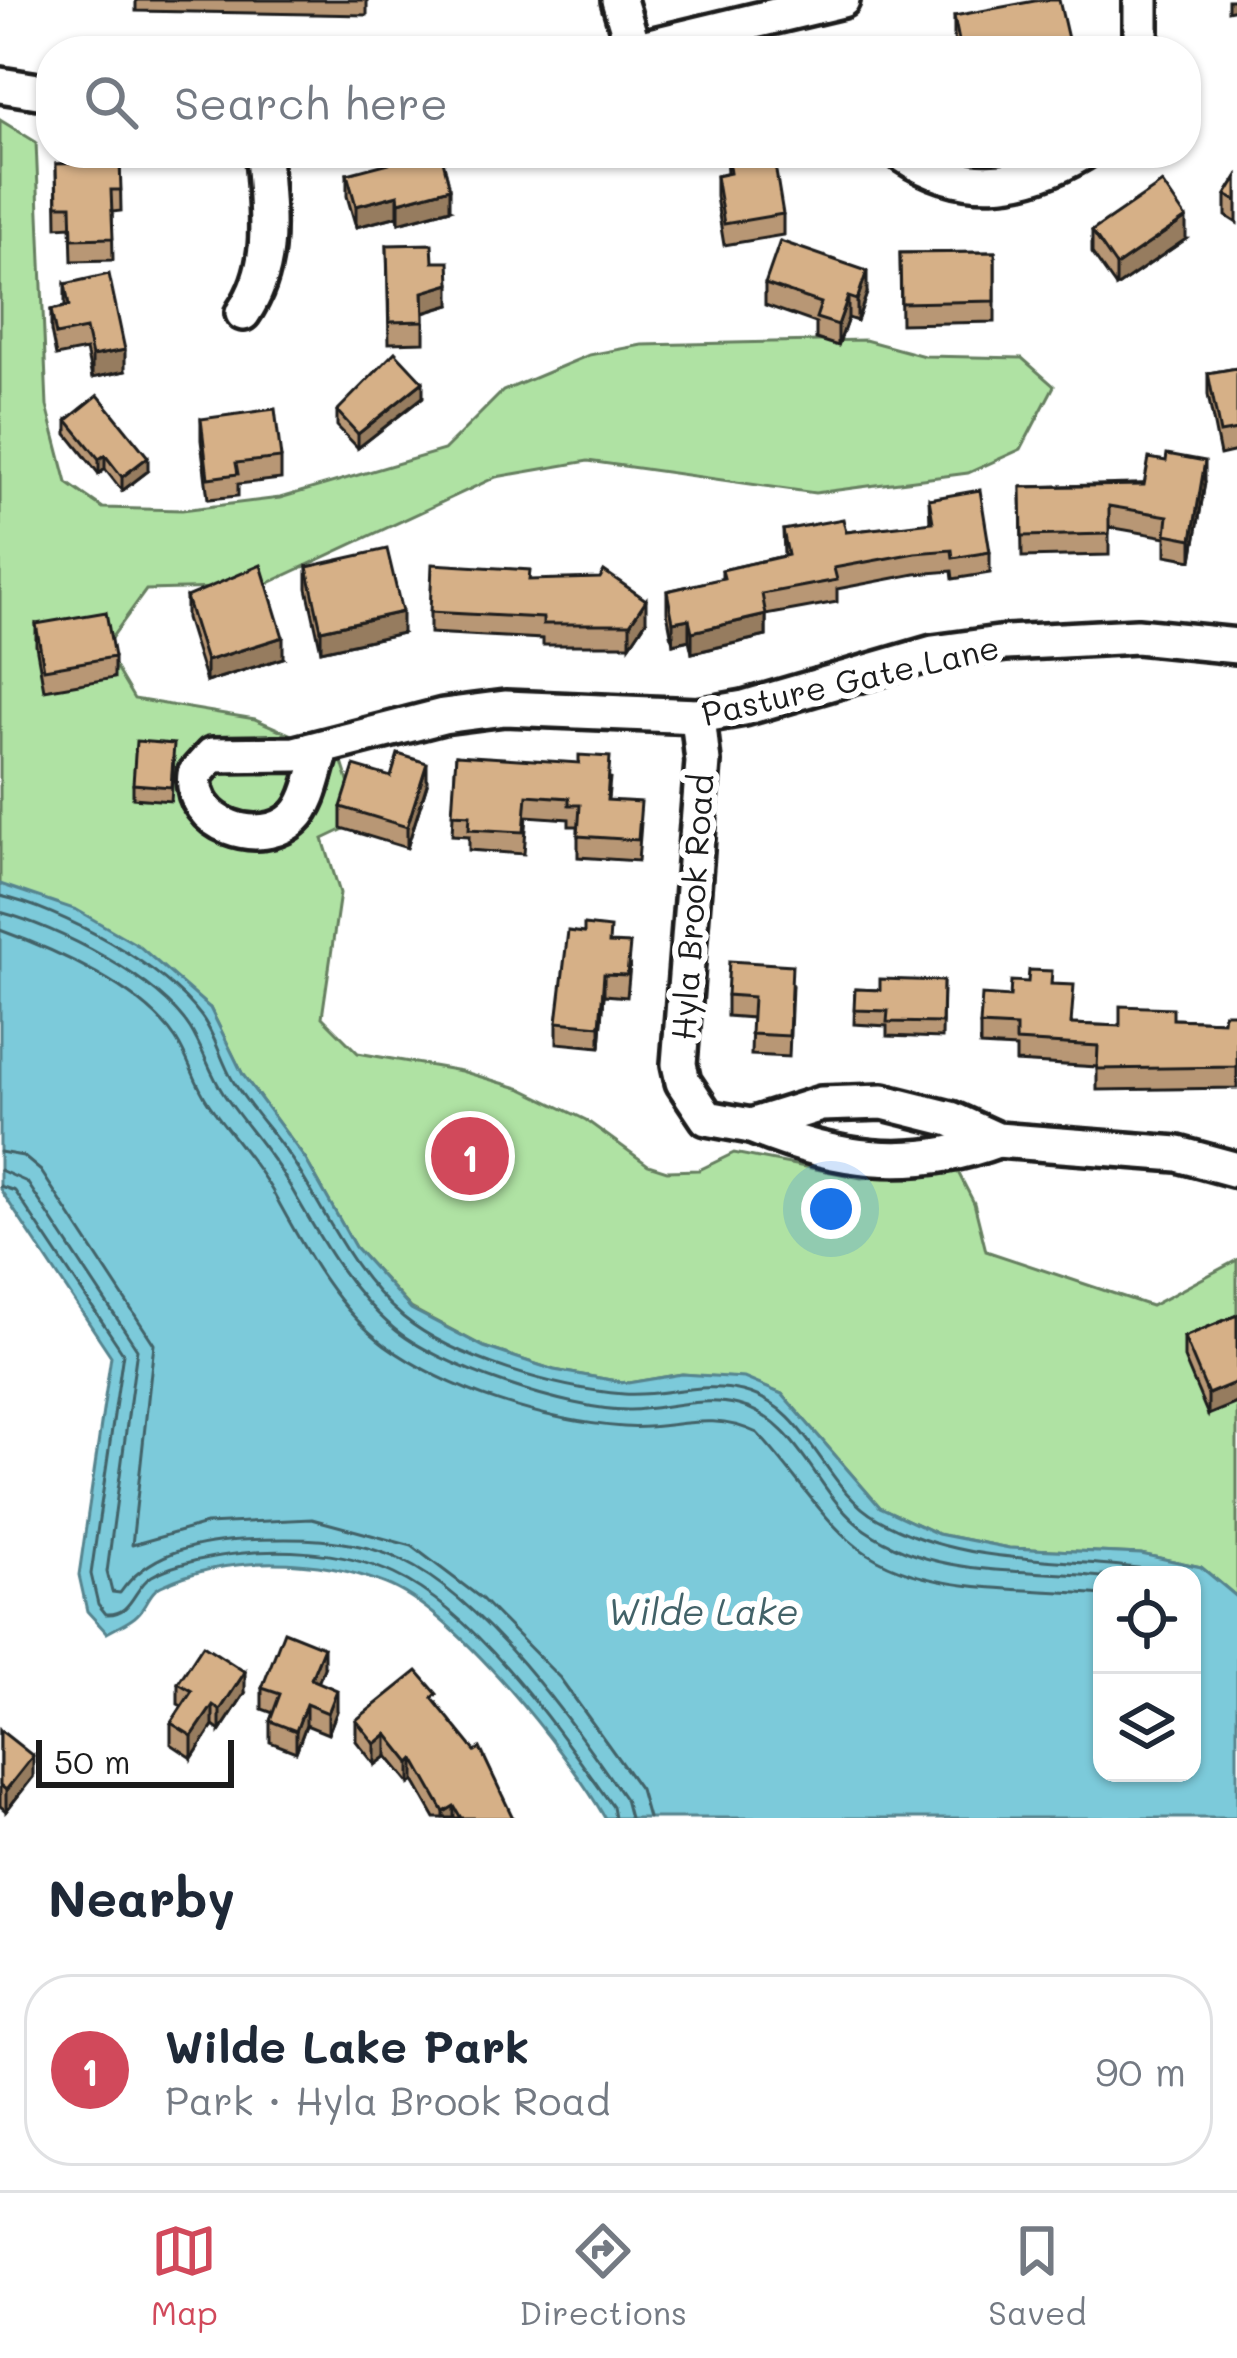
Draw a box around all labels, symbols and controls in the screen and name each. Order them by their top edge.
search box [36,36,1201,168]
icon: search [78,69,144,135]
text: Search here [174,73,448,131]
street label: Pasture Gate Lane [697,624,1003,734]
street label: Hyla Brook Road [660,773,723,1042]
pin: 1 [431,1111,509,1201]
your location [801,1179,861,1239]
map controls [1093,1566,1201,1782]
button: locate [1093,1566,1201,1674]
water label: Wilde Lake [607,1587,799,1634]
button: layers [1093,1674,1201,1782]
scale bar [36,1734,234,1787]
text: 50 m [54,1739,130,1782]
text: Nearby [48,1863,235,1930]
text: Wilde Lake Park [165,2016,529,2074]
text: 1 [81,2045,99,2096]
text: 90 m [1095,2045,1186,2096]
text: Park · Hyla Brook Road [165,2074,611,2125]
tab: Map [151,2218,218,2333]
tab: Directions [519,2218,687,2333]
tab: Saved [988,2218,1086,2333]

